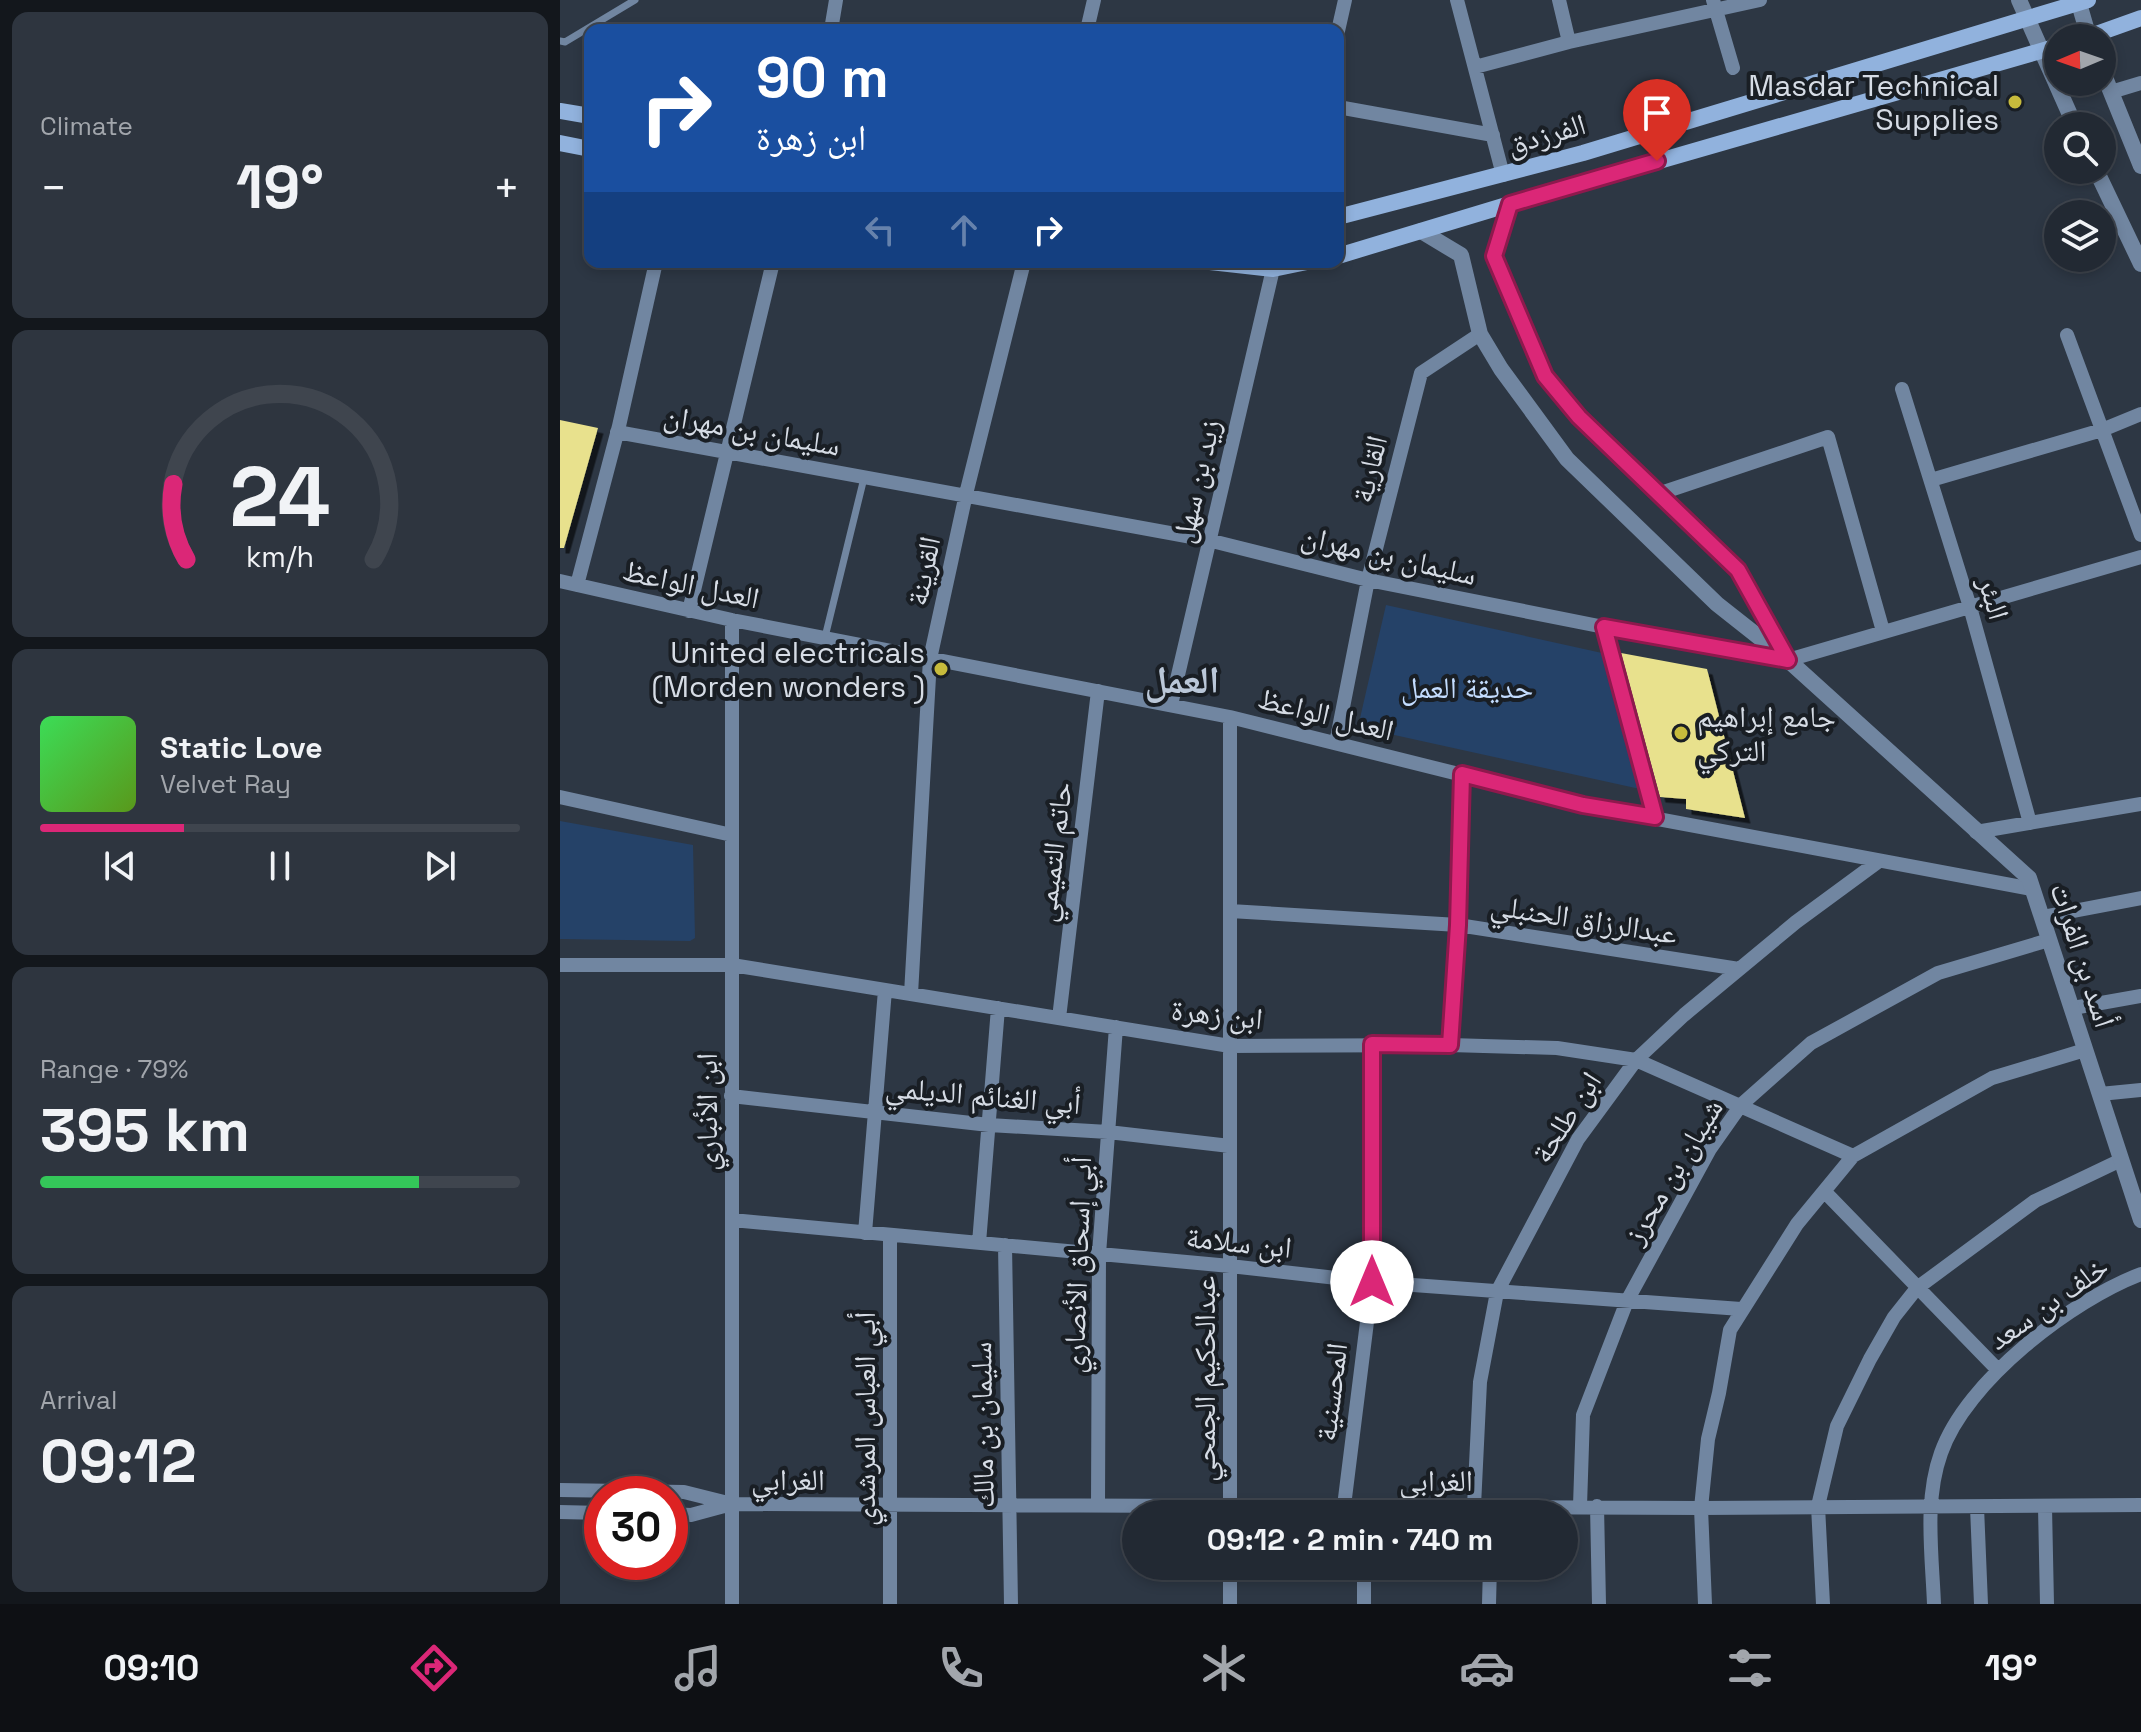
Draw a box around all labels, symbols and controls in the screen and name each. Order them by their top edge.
north arrow [2044,24,2116,96]
map controls [2044,24,2116,272]
text: 90 m [756,42,889,113]
icon: right [624,56,728,160]
place label: Masdar Technical Supplies [1748,66,1999,139]
pin [1623,79,1691,161]
icon: arrive [1635,91,1679,135]
marker: Masdar Technical Supplies [2006,93,2024,111]
street label: الفرزدق [1502,104,1590,164]
text: Climate [40,109,133,143]
button: search [2044,112,2116,184]
text: ابن زهرة [756,115,866,161]
text: 19° [236,149,324,226]
text: − [40,160,67,216]
text: + [493,160,520,216]
button: layers [2044,200,2116,272]
icon: left [858,208,902,252]
icon: ahead [942,208,986,252]
icon: right [1026,208,1070,252]
street label: سليمان بن مهران [661,395,843,465]
street label: زيد بن سهل [1163,415,1229,547]
street label: القارية [1342,431,1396,507]
text: 24 [230,443,330,549]
street label: سليمان بن مهران [1298,516,1480,594]
street label: القرينة [897,533,949,609]
text: km/h [246,539,314,575]
street label: العدل الواعظ [619,550,763,618]
street label: البئر [1969,571,2019,624]
place label: United electricals (Morden wonders ) [652,633,925,706]
district label: العمل [1144,656,1220,704]
marker: United electricals (Morden wonders ) [932,660,950,678]
park label: حديقة العمل [1401,668,1533,707]
street label: العدل الواعظ [1254,678,1398,750]
place label: جامع إبراهيم التركي [1697,697,1836,774]
marker: جامع إبراهيم التركي [1672,724,1690,742]
text: Static Love [160,728,323,767]
text: Velvet Ray [160,767,291,801]
street label: حاتم التميمي [1025,780,1086,925]
icon: previous [98,844,142,888]
icon: pause [258,844,302,888]
icon: next [418,844,462,888]
street label: أسد بن الفرات [2041,878,2125,1032]
street label: عبدالرزاق الحنبلي [1487,885,1680,958]
street label: ابن زهرة [1169,990,1265,1038]
text: Range · 79% [40,1052,188,1086]
street label: ابن الأنباري [687,1053,730,1171]
street label: ابن طلحة [1522,1064,1610,1170]
street label: أبي الغنائم الديلمي [883,1067,1082,1128]
street label: شيبان بن محرز [1614,1091,1732,1252]
text: 395 km [40,1092,250,1169]
street label: أبي إسحاق الأنصاري [1054,1156,1105,1374]
street label: ابن سلامة [1184,1217,1294,1267]
position arrow [1330,1240,1414,1324]
street label: خلف بن سعد [1980,1247,2116,1359]
street label: عبدالحكيم الجمحي [1185,1276,1228,1482]
street label: أبي العباس المرشدي [845,1312,888,1526]
street label: سليمان بن مالك [961,1341,1003,1509]
street label: المحسنية [1306,1341,1356,1443]
text: Arrival [40,1383,117,1417]
text: 09:12 [40,1423,197,1500]
street label: الغرابي [751,1460,825,1503]
street label: الغرابي [1399,1461,1473,1504]
speed limit sign: 30 [584,1476,688,1580]
text: 09:12 · 2 min · 740 m [1207,1520,1493,1559]
icon: directions [406,1640,462,1696]
icon: music [670,1640,726,1696]
icon: phone [933,1640,989,1696]
icon: climate [1196,1640,1252,1696]
icon: car [1459,1640,1515,1696]
icon: filters [1722,1640,1778,1696]
text: 09:10 [104,1645,199,1691]
text: 19° [1985,1645,2037,1691]

